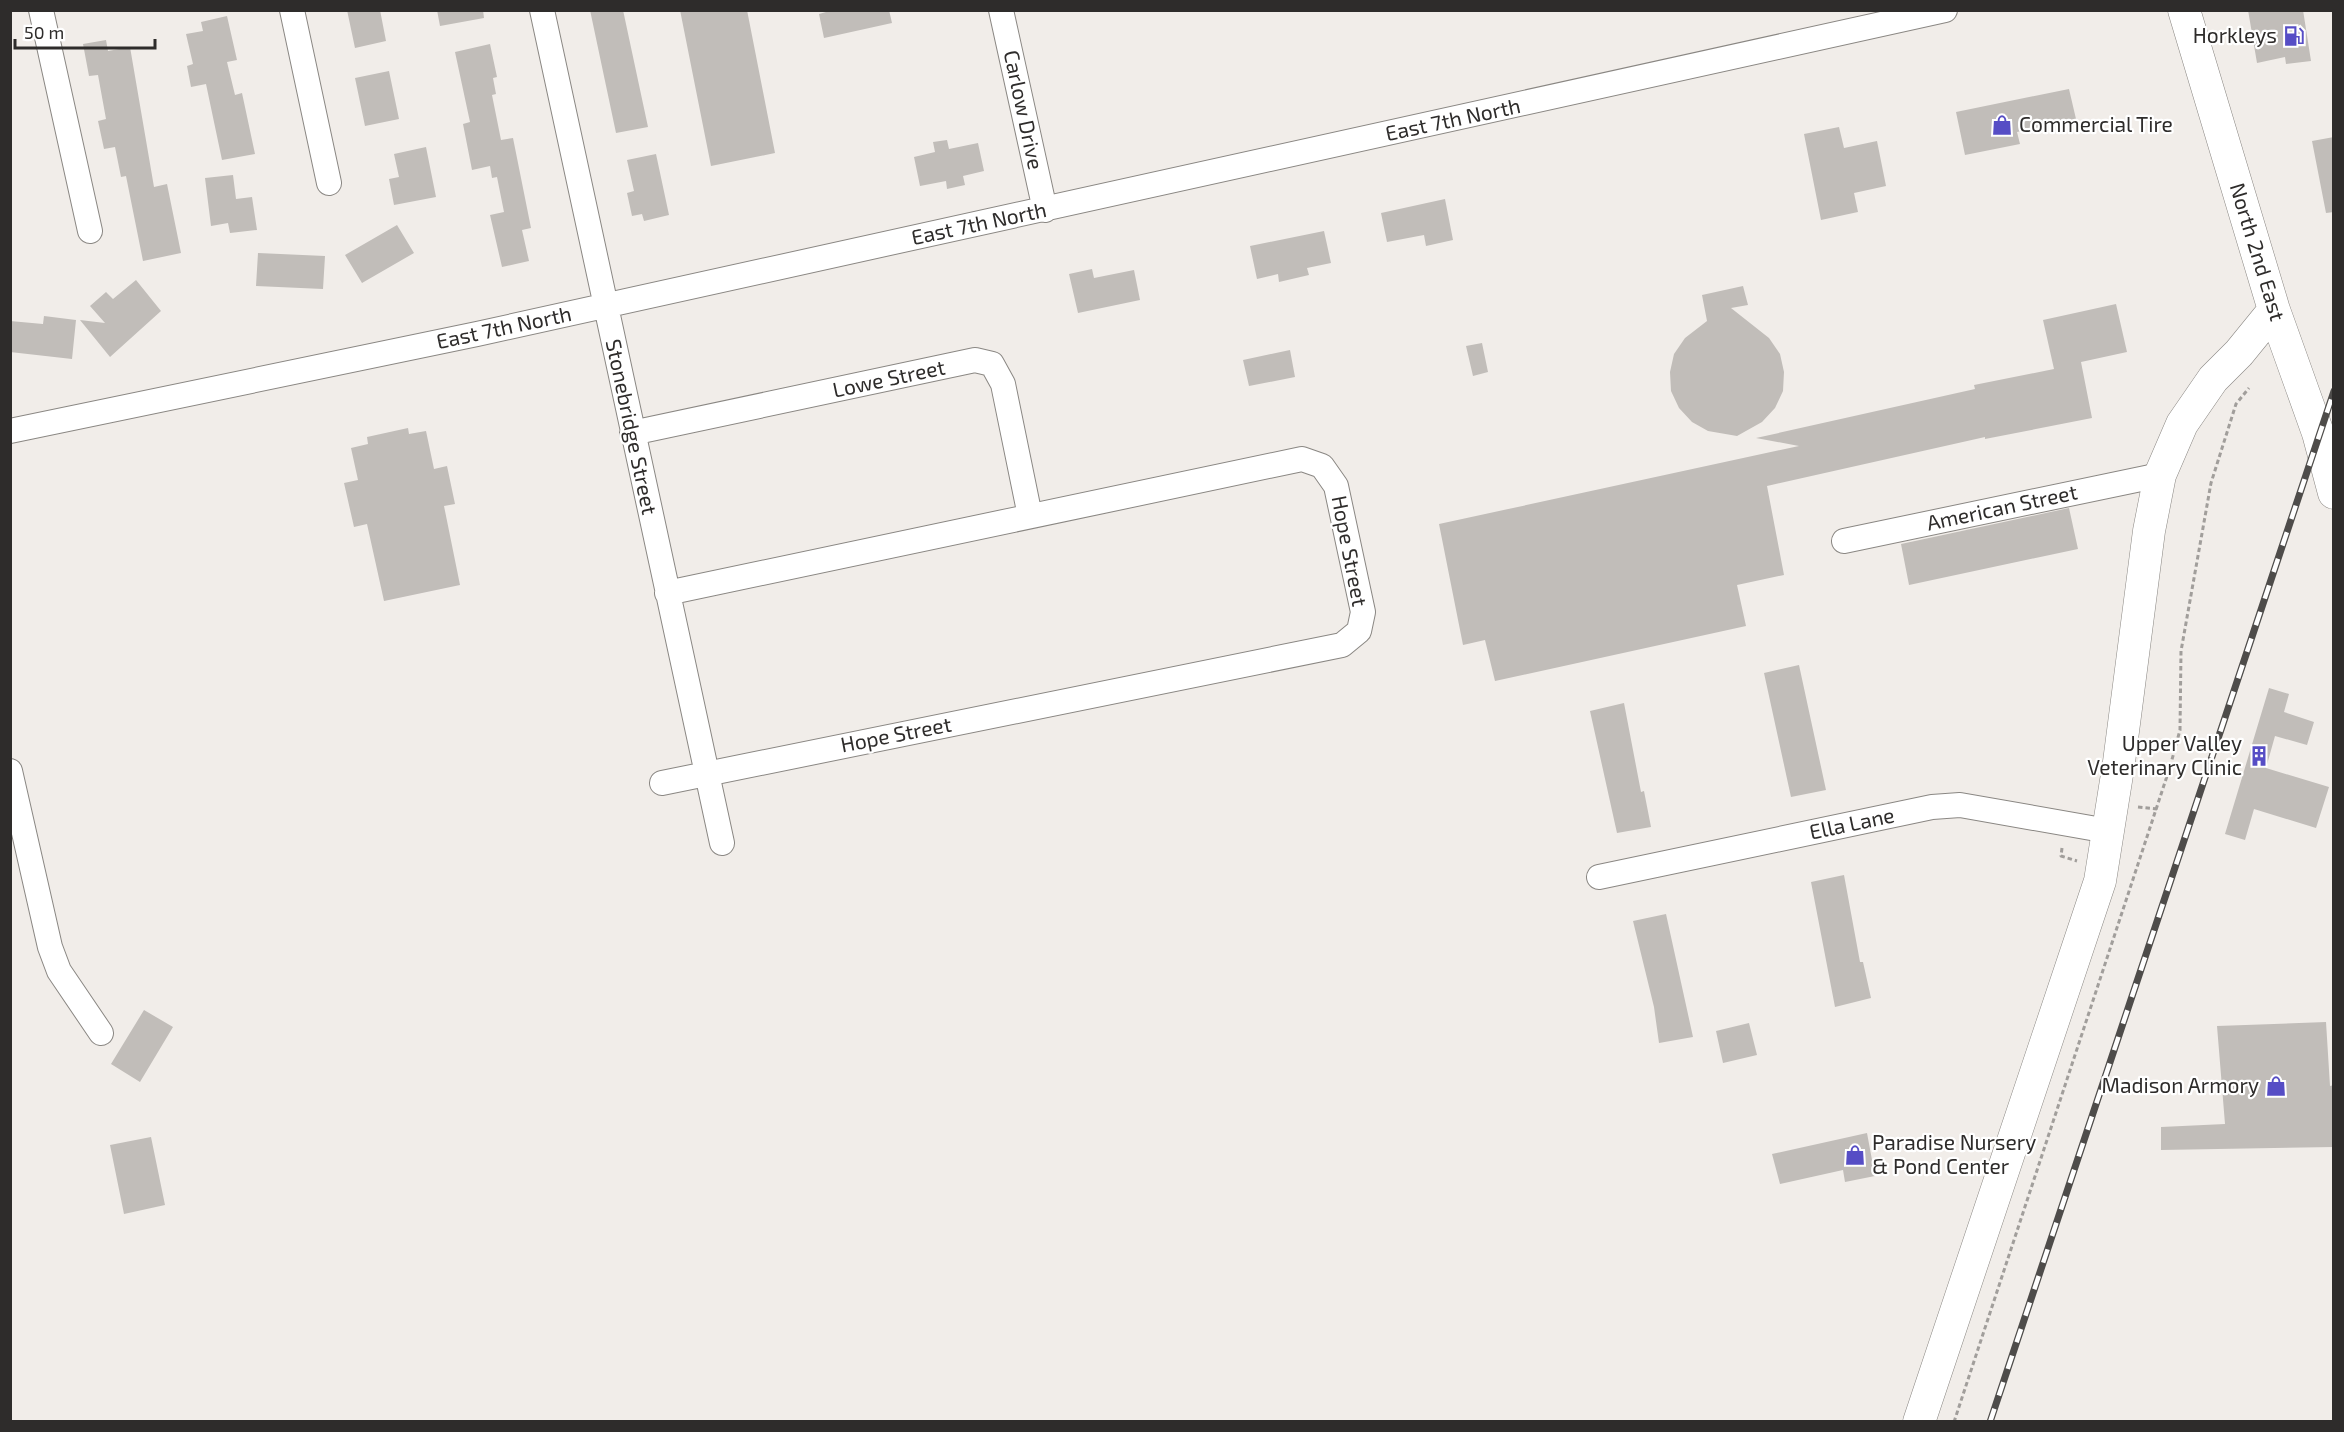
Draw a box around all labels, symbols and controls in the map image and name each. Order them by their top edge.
scale bar [15,12,154,50]
text: 50 m [24,21,64,43]
place label: Horkleys [2193,22,2277,47]
fuel station icon: Horkleys [2282,24,2306,48]
street label: Carlow Drive [1000,48,1049,172]
street label: East 7th North [1383,92,1523,145]
place label: Commercial Tire [2019,111,2173,136]
shop icon: Commercial Tire [1990,113,2014,137]
street label: North 2nd East [2226,180,2291,323]
street label: East 7th North [909,196,1049,249]
street label: East 7th North [434,300,574,353]
street label: Stonebridge Street [602,337,663,517]
street label: Lowe Street [830,353,947,402]
street label: American Street [1924,478,2079,535]
street label: Hope Street [1327,493,1373,608]
street label: Hope Street [838,711,953,757]
place label: Upper Valley Veterinary Clinic [2087,730,2242,779]
building icon: Upper Valley Veterinary Clinic [2247,744,2271,768]
street label: Ella Lane [1807,801,1896,844]
place label: Madison Armory [2102,1072,2259,1097]
shop icon: Madison Armory [2264,1074,2288,1098]
place label: Paradise Nursery & Pond Center [1872,1129,2036,1178]
shop icon: Paradise Nursery & Pond Center [1843,1143,1867,1167]

